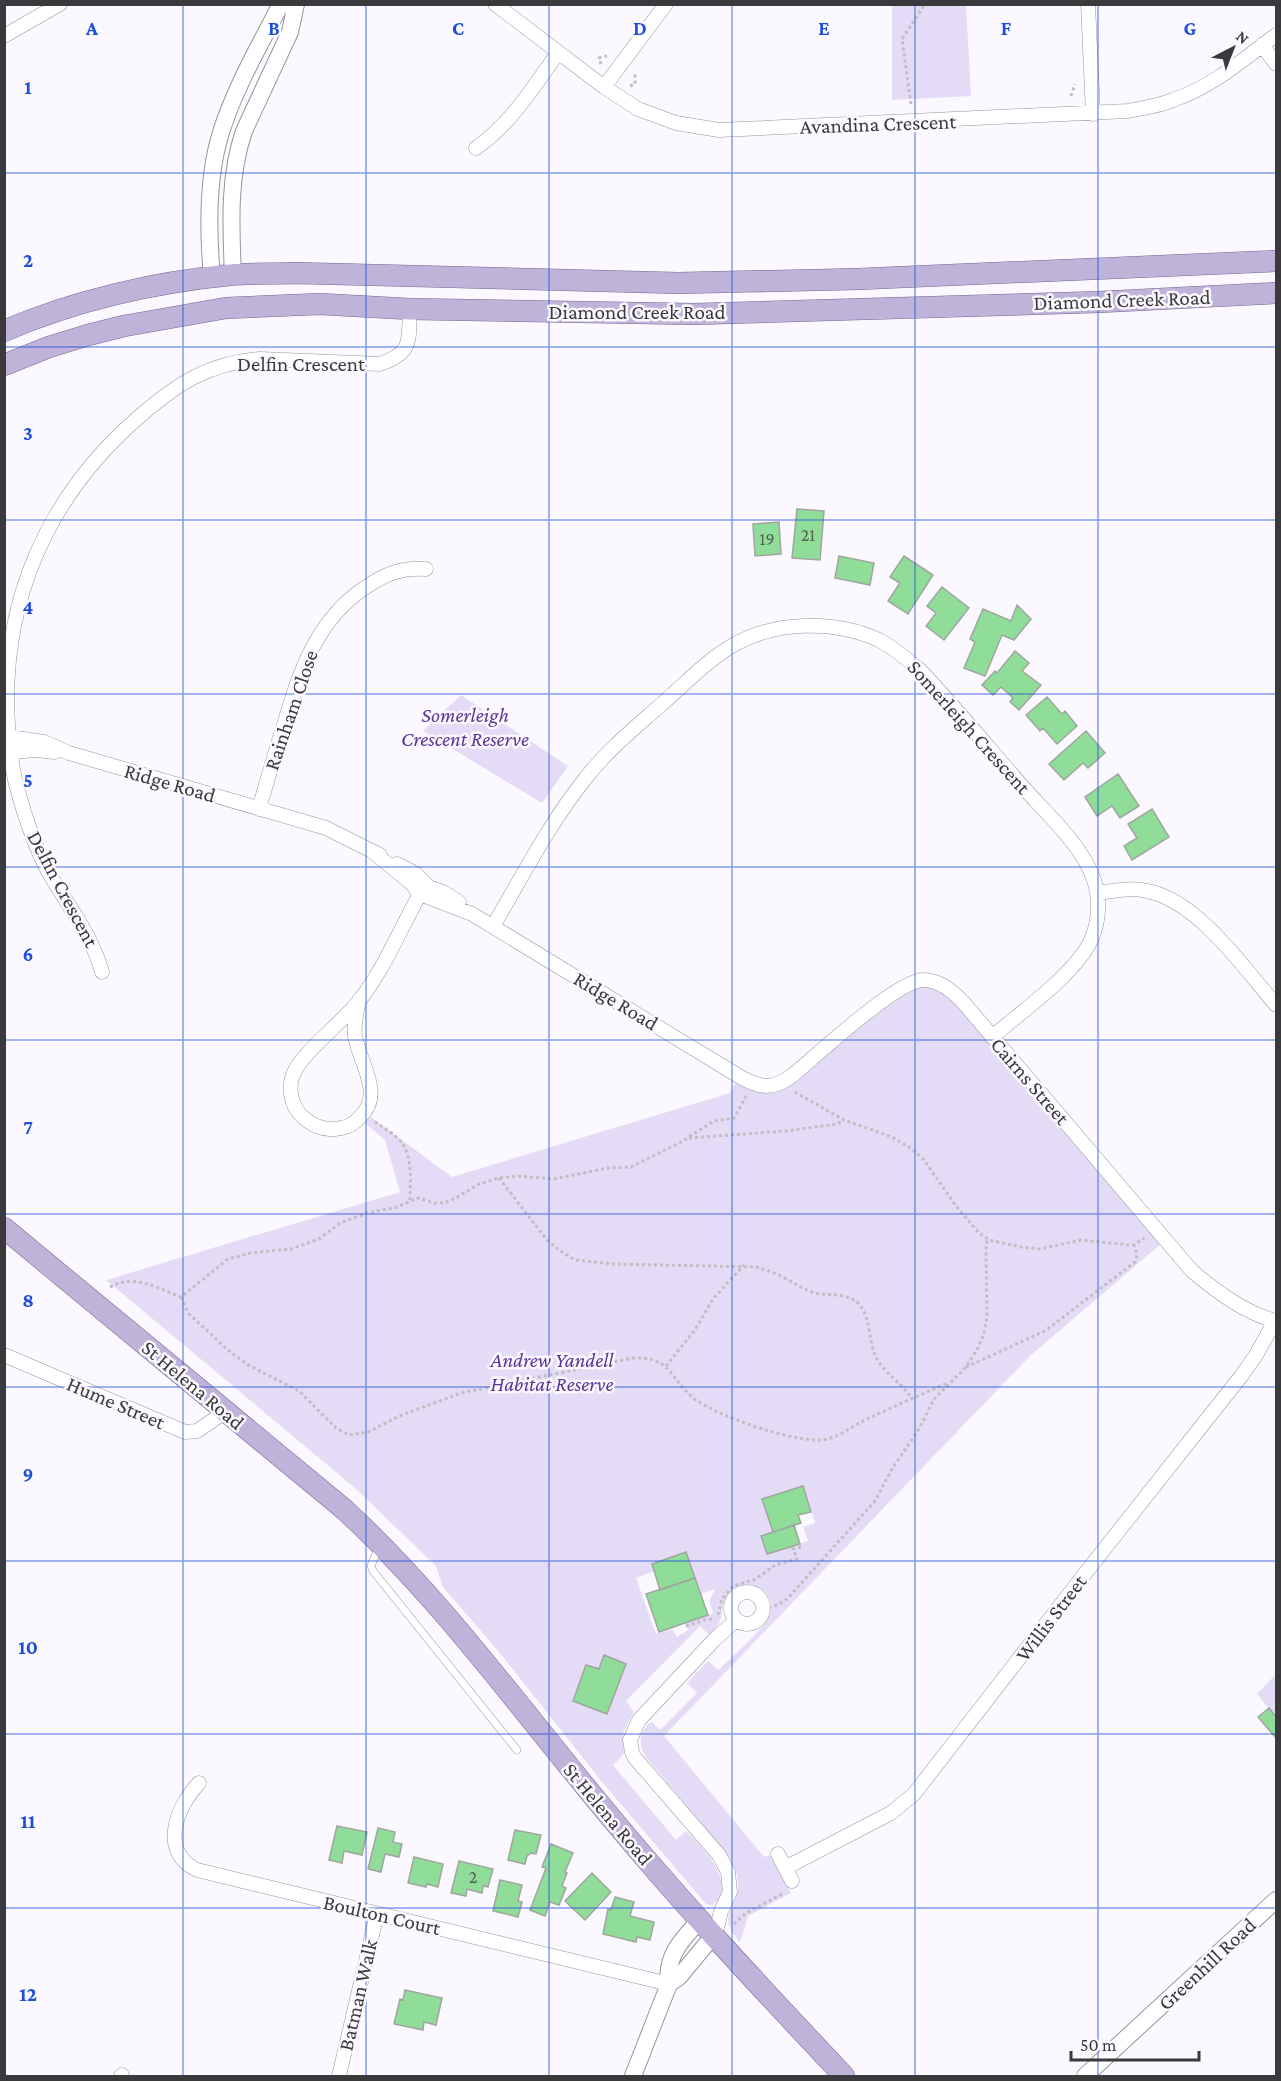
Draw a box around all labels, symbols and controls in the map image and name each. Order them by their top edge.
text: A [85,17,99,39]
text: B [268,17,280,39]
text: C [452,17,464,39]
text: D [633,17,647,39]
text: E [818,17,830,39]
text: F [1001,17,1012,39]
text: G [1184,17,1197,39]
north arrow [1203,18,1263,78]
text: N [1233,27,1253,47]
text: 1 [24,76,32,98]
street label: Avandina Crescent [799,109,958,139]
text: 2 [23,249,33,271]
street label: Diamond Creek Road [1033,285,1211,315]
street label: Diamond Creek Road [548,300,726,324]
street label: Delfin Crescent [237,352,366,376]
text: 3 [23,422,33,444]
house number: 21 [801,525,815,545]
house number: 19 [759,529,775,549]
text: 4 [23,596,34,618]
street label: Rainham Close [259,647,323,773]
street label: Somerleigh Crescent [902,655,1036,800]
park label: Somerleigh Crescent Reserve [401,703,529,751]
street label: Ridge Road [122,759,218,807]
text: 5 [23,769,33,791]
street label: Delfin Crescent [22,827,104,952]
text: 6 [23,943,33,965]
street label: Ridge Road [570,967,662,1035]
street label: Cairns Street [986,1033,1075,1130]
text: 7 [23,1116,33,1138]
text: 8 [22,1289,34,1311]
street label: St Helena Road [137,1335,249,1435]
park label: Andrew Yandell Habitat Reserve [490,1348,614,1396]
street label: Hume Street [63,1372,170,1435]
text: 9 [23,1463,33,1485]
street label: Willis Street [1011,1569,1092,1666]
text: 10 [18,1636,38,1658]
street label: St Helena Road [558,1758,658,1870]
text: 11 [21,1810,36,1832]
house number: 2 [469,1867,477,1887]
street label: Boulton Court [321,1890,444,1940]
street label: Greenhill Road [1153,1913,1261,2015]
street label: Batman Walk [334,1937,382,2053]
text: 12 [19,1983,37,2005]
scale bar [1071,2024,1198,2062]
text: 50 m [1080,2035,1117,2055]

